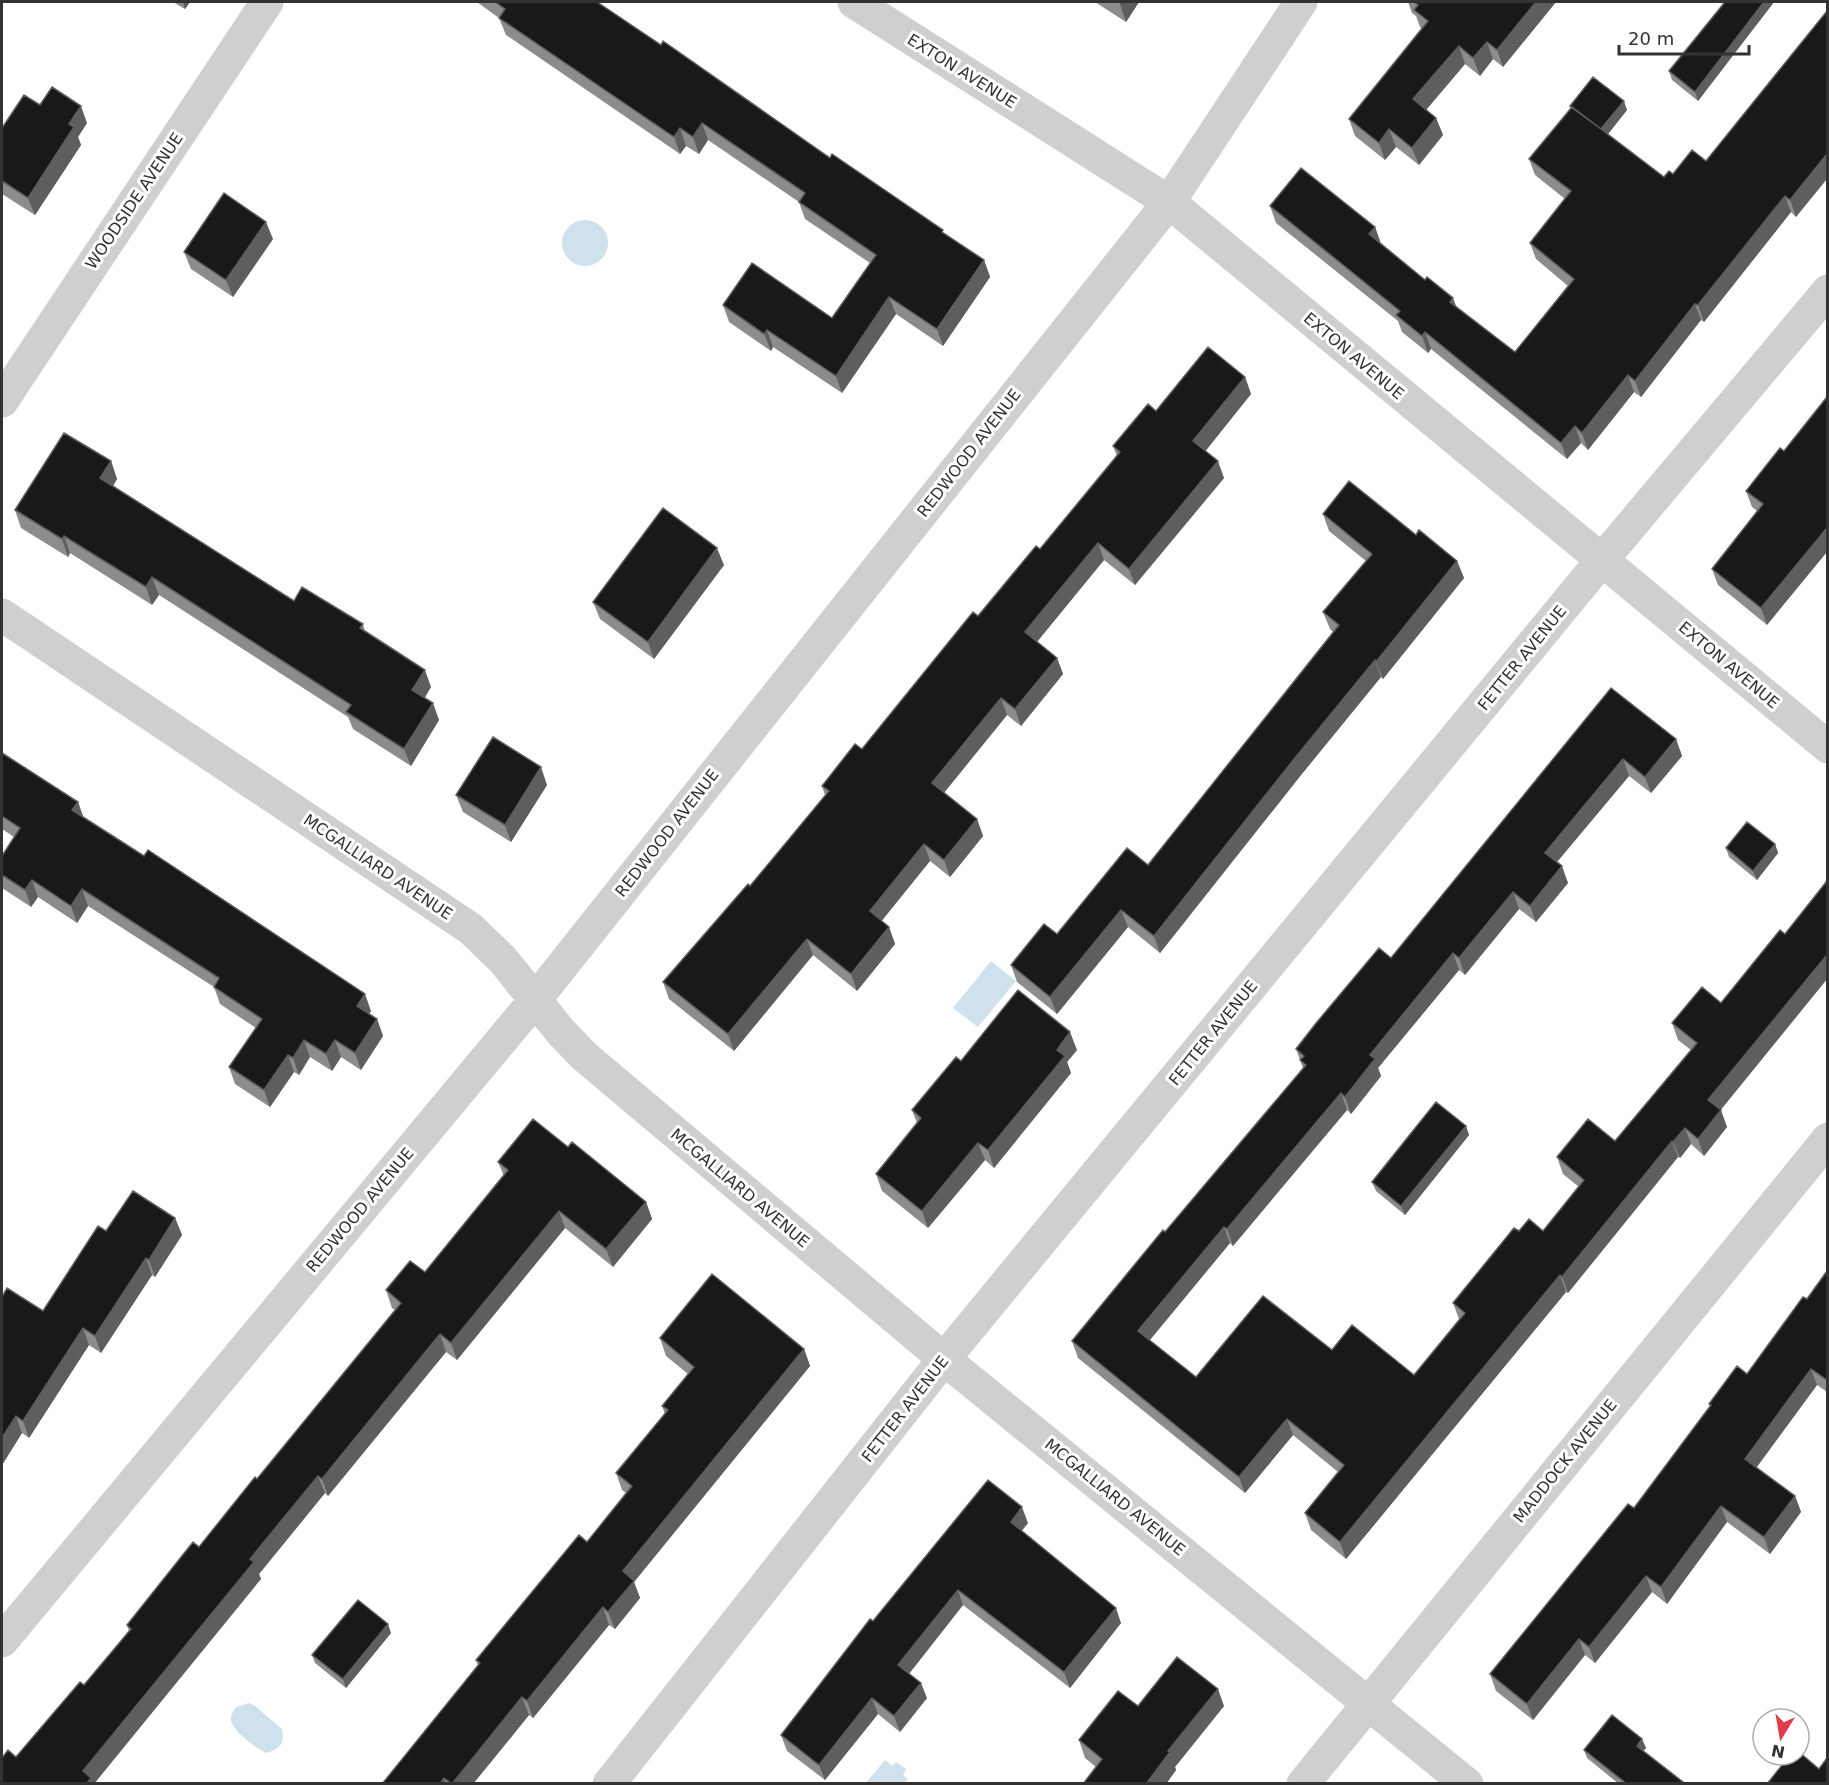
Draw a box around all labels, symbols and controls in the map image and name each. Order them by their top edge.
scale bar [1619,18,1750,56]
text: 20 m [1628,28,1674,49]
street label: EXTON AVENUE [904,30,1020,112]
street label: WOODSIDE AVENUE [81,129,187,273]
street label: EXTON AVENUE [1300,309,1408,403]
street label: REDWOOD AVENUE [913,385,1025,521]
street label: FETTER AVENUE [1474,602,1570,714]
street label: EXTON AVENUE [1675,618,1783,712]
street label: REDWOOD AVENUE [611,765,723,901]
street label: MCGALLIARD AVENUE [300,810,456,924]
street label: FETTER AVENUE [1165,977,1261,1089]
street label: MCGALLIARD AVENUE [667,1124,813,1252]
street label: REDWOOD AVENUE [302,1144,418,1276]
street label: FETTER AVENUE [858,1352,952,1466]
street label: MADDOCK AVENUE [1509,1395,1621,1527]
street label: MCGALLIARD AVENUE [1041,1435,1189,1559]
north arrow [1751,1707,1811,1767]
text: N [1770,1741,1787,1762]

